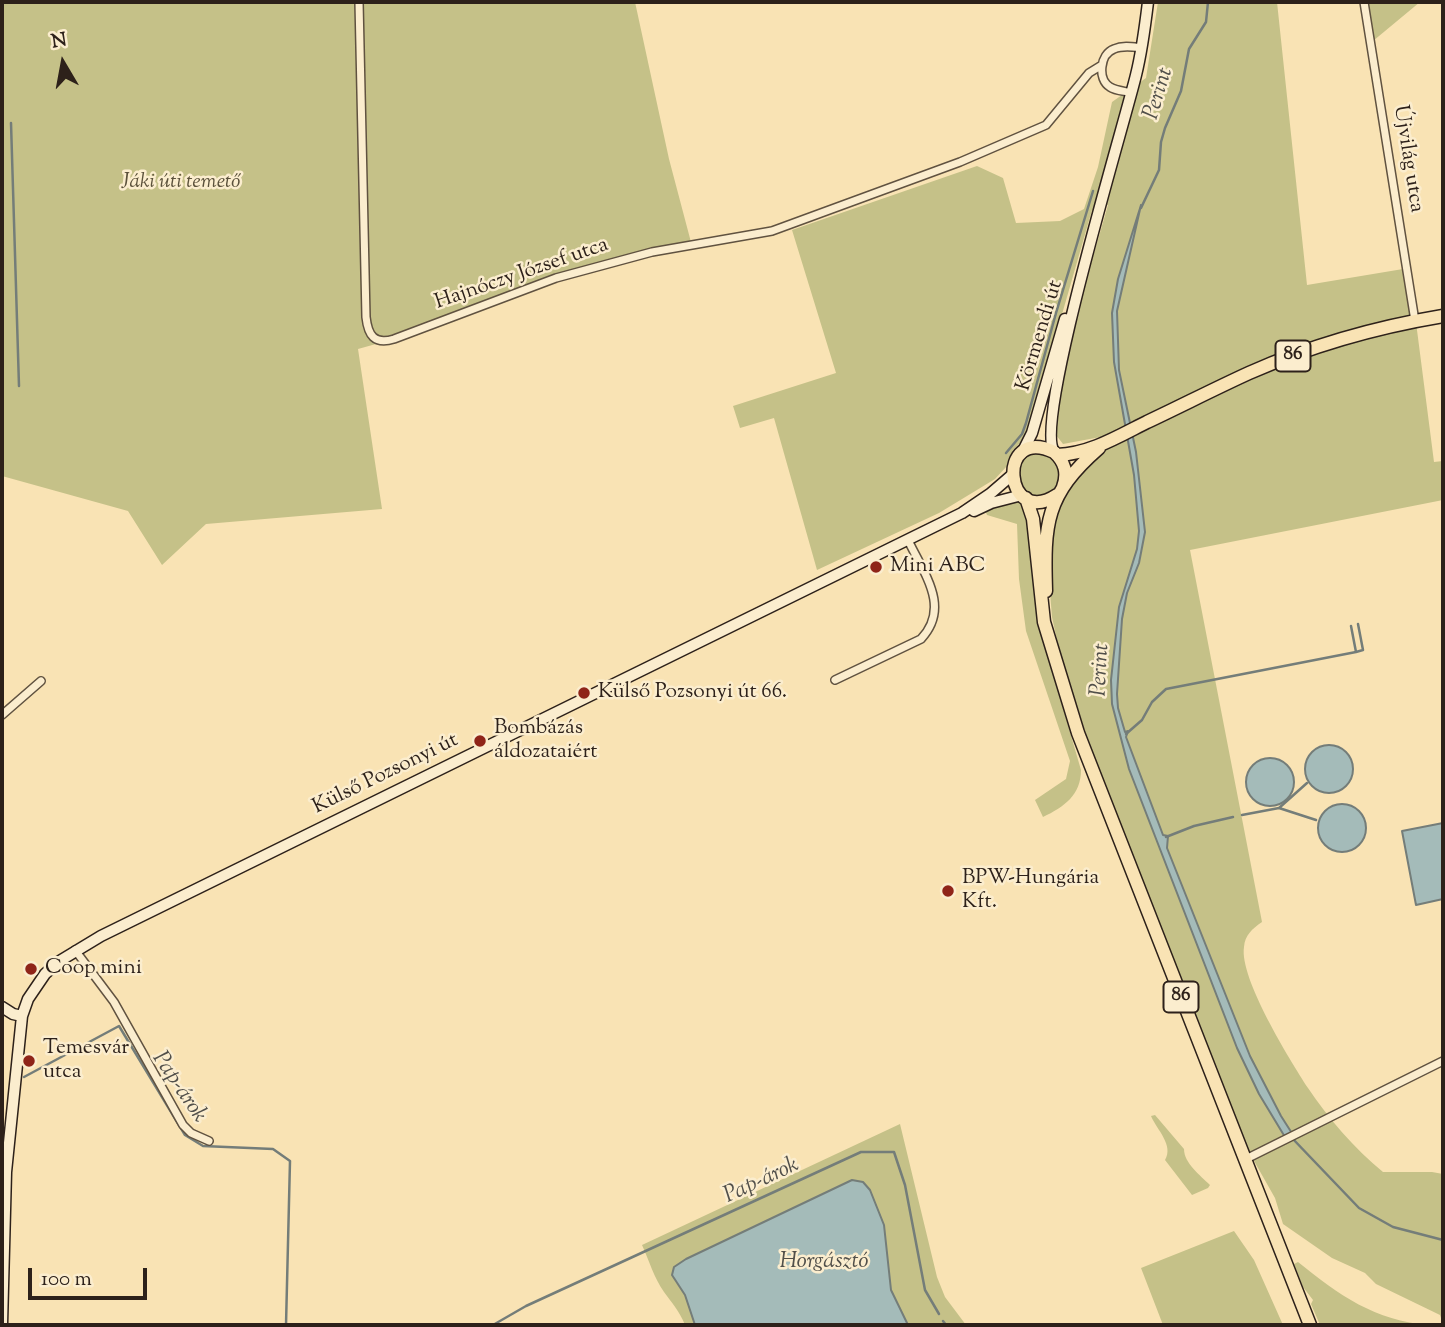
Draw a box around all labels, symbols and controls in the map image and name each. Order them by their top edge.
text: N [49,27,69,56]
north arrow [28,28,98,98]
water label: Perint [1139,65,1181,123]
street label: Újvilág utca [1386,104,1428,214]
park label: Jáki úti temető [122,170,240,196]
street label: Hajnóczy József utca [432,234,612,316]
street label: Körmendi út [1012,278,1070,394]
road number: 86 [1276,340,1310,372]
place label: Mini ABC [890,554,985,580]
marker: Mini ABC [868,559,884,575]
water label: Perint [1087,643,1117,697]
place label: Külső Pozsonyi út 66. [598,680,787,706]
marker: Külső Pozsonyi út 66. [576,685,592,701]
place label: Bombázás áldozataiért [494,716,597,766]
street label: Külső Pozsonyi út [309,729,463,821]
marker: Bombázás áldozataiért [472,733,488,749]
place label: BPW-Hungária Kft. [962,866,1099,916]
marker: BPW-Hungária Kft. [940,883,956,899]
place label: Coop mini [45,956,142,982]
marker: Coop mini [23,961,39,977]
road number: 86 [1164,981,1198,1012]
place label: Temesvár utca [43,1036,129,1086]
water label: Pap-árok [144,1047,212,1129]
marker: Temesvár utca [21,1053,37,1069]
water label: Pap-árok [720,1153,804,1211]
water label: Horgásztó [779,1249,869,1277]
scale bar [32,1254,150,1298]
text: 100 m [41,1265,92,1295]

